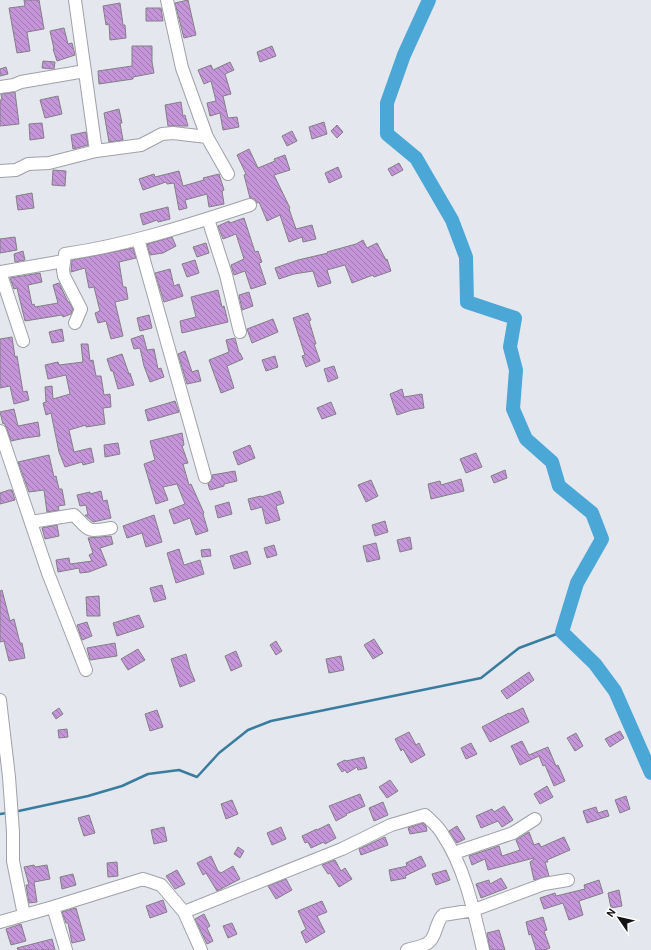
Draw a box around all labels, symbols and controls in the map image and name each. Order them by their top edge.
north arrow [599,898,639,938]
text: N [604,906,619,920]

